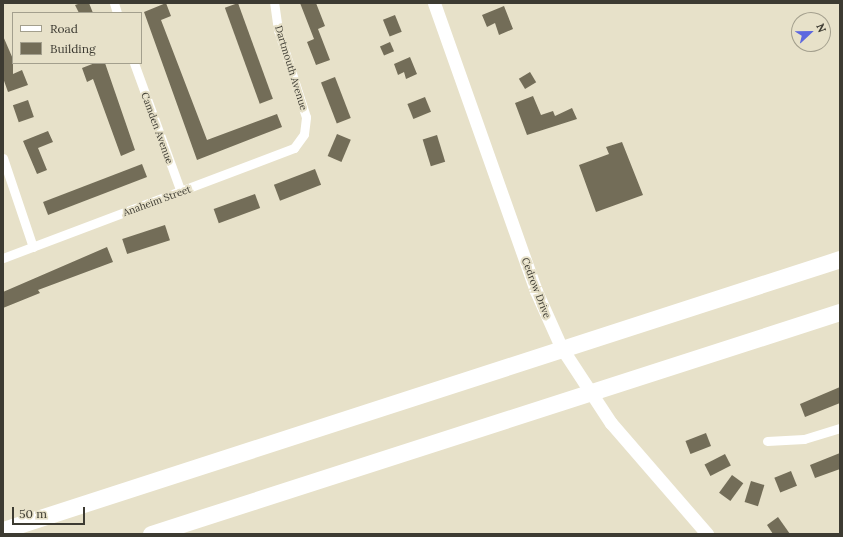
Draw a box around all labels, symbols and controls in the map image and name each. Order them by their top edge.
legend [12,12,142,64]
north arrow [791,12,831,52]
text: Road [50,21,78,36]
text: N [813,21,829,34]
street label: Dartmouth Avenue [272,24,310,112]
text: Building [50,41,96,56]
street label: Camden Avenue [139,91,175,165]
street label: Anaheim Street [121,183,193,219]
street label: Cedrow Drive [519,256,553,320]
scale bar [14,499,87,525]
text: 50 m [19,506,47,521]

